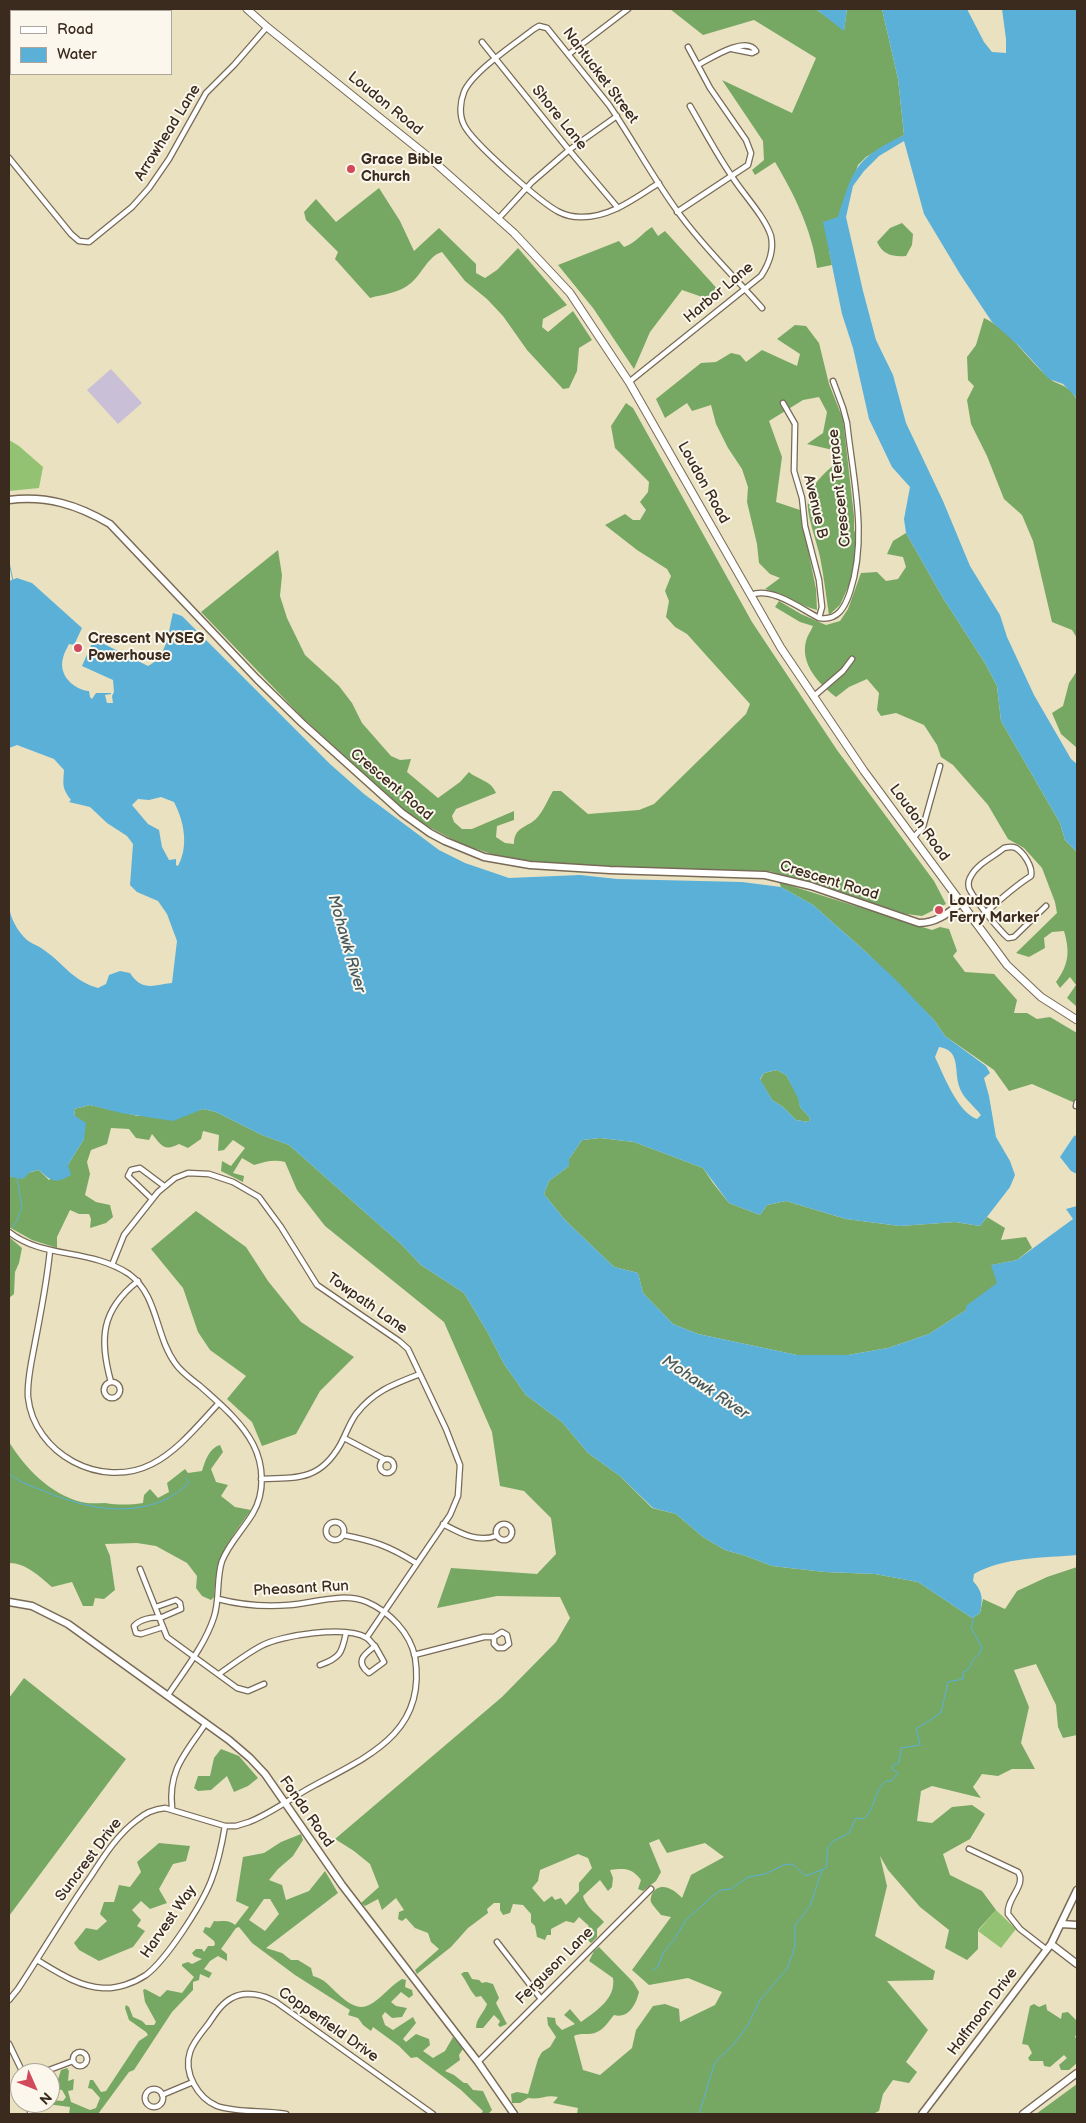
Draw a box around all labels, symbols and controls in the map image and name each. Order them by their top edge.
legend [10,10,172,75]
text: Road [57,20,93,39]
street label: Nantucket Street [558,25,642,127]
text: Water [57,45,97,64]
street label: Loudon Road [344,68,426,140]
street label: Arrowhead Lane [131,81,205,185]
street label: Shore Lane [527,82,591,154]
place label: Grace Bible Church [361,151,443,186]
marker: Grace Bible Church [345,163,357,175]
street label: Harbor Lane [681,259,757,327]
street label: Crescent Terrace [825,428,855,548]
street label: Loudon Road [673,439,733,527]
street label: Avenue B [799,473,831,541]
place label: Crescent NYSEG Powerhouse [88,630,205,665]
marker: Crescent NYSEG Powerhouse [72,642,84,654]
street label: Crescent Road [346,745,436,825]
street label: Loudon Road [885,781,953,865]
street label: Crescent Road [777,857,881,905]
place label: Loudon Ferry Marker [949,892,1039,927]
water label: Mohawk River [323,893,369,995]
marker: Loudon Ferry Marker [933,904,945,916]
street label: Towpath Lane [323,1270,411,1338]
water label: Mohawk River [658,1352,752,1424]
street label: Pheasant Run [253,1578,349,1600]
street label: Fonda Road [275,1773,337,1851]
street label: Suncrest Drive [52,1815,126,1905]
street label: Harvest Way [137,1882,201,1962]
street label: Ferguson Lane [513,1924,597,2008]
street label: Halfmoon Drive [944,1965,1022,2059]
street label: Copperfield Drive [274,1984,382,2066]
north arrow [10,2063,60,2113]
text: N [36,2088,55,2108]

